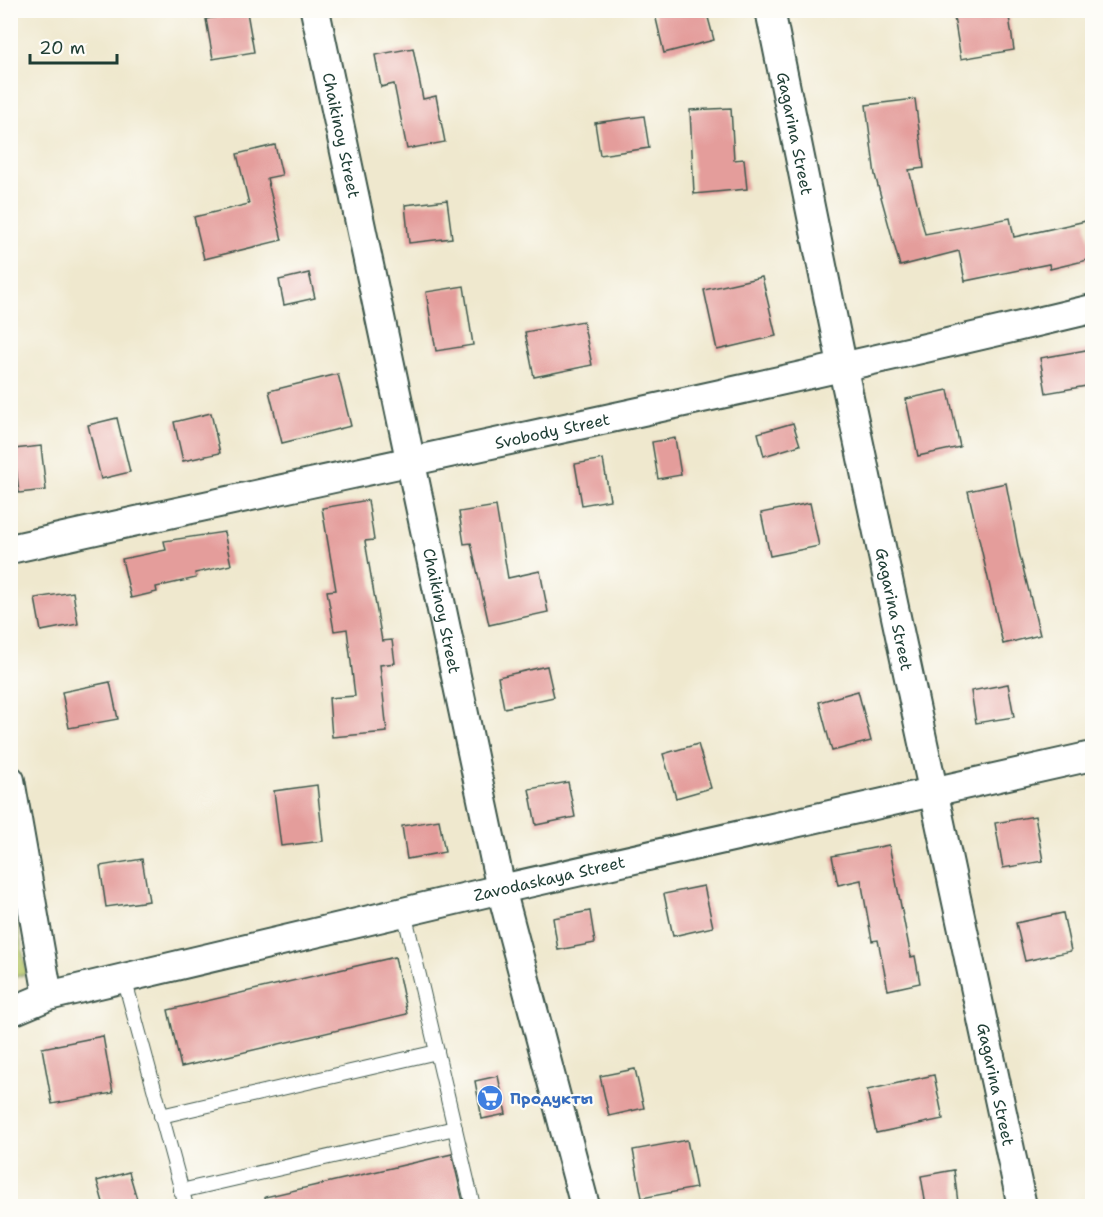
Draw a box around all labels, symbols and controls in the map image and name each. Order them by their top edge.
scale bar [30,27,117,65]
text: 20 m [39,36,85,60]
street label: Gagarina Street [772,70,817,197]
street label: Chaikinoy Street [318,71,365,200]
street label: Svobody Street [493,409,612,454]
street label: Chaikinoy Street [418,546,465,676]
street label: Gagarina Street [871,546,917,673]
street label: Zavodaskaya Street [471,851,627,906]
street label: Gagarina Street [972,1021,1019,1148]
supermarket icon: Продукты [475,1083,505,1113]
place label: Продукты [510,1088,594,1109]

